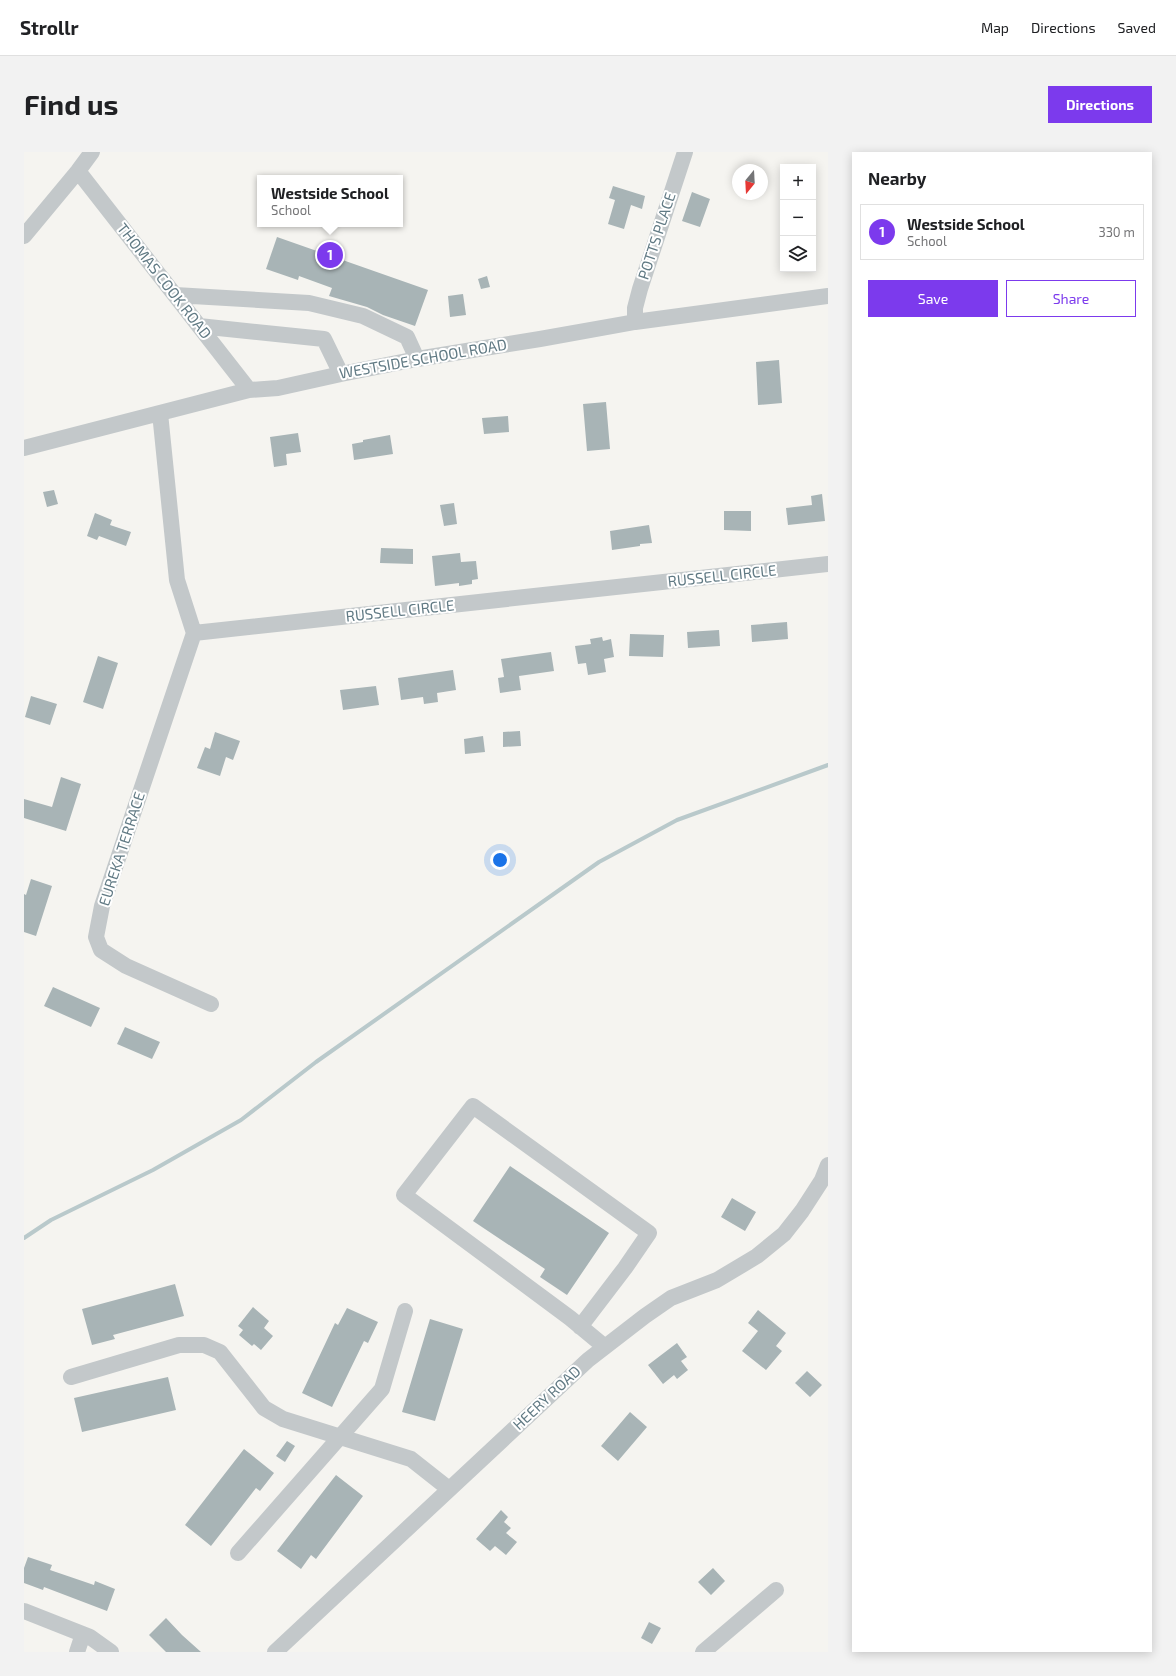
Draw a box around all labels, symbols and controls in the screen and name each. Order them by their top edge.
text: Strollr [20,16,79,39]
text: Map [981,19,1009,36]
text: Directions [1031,19,1096,36]
text: Saved [1118,19,1156,36]
button: Directions [1048,86,1152,123]
text: Find us [24,87,118,121]
north arrow [732,164,768,200]
map controls [780,164,816,272]
button: + [780,164,816,200]
text: Nearby [868,168,926,188]
popup [257,175,403,227]
text: Westside School [271,184,389,202]
street label: POTTS PLACE [633,190,679,282]
button: − [780,200,816,236]
text: School [271,202,311,218]
text: Westside School [907,215,1025,233]
street label: THOMAS COOK ROAD [114,219,216,342]
text: 1 [879,224,885,240]
text: 330 m [1098,224,1135,240]
text: School [907,233,947,249]
button: layers [780,236,816,272]
pin: 1 [317,240,343,270]
button: Save [868,280,998,317]
button: Share [1006,280,1136,317]
street label: WESTSIDE SCHOOL ROAD [338,334,508,382]
street label: RUSSELL CIRCLE [667,560,777,590]
street label: RUSSELL CIRCLE [345,595,455,625]
street label: EUREKA TERRACE [94,789,148,908]
your location [490,850,510,870]
street label: HEERY ROAD [509,1361,584,1433]

